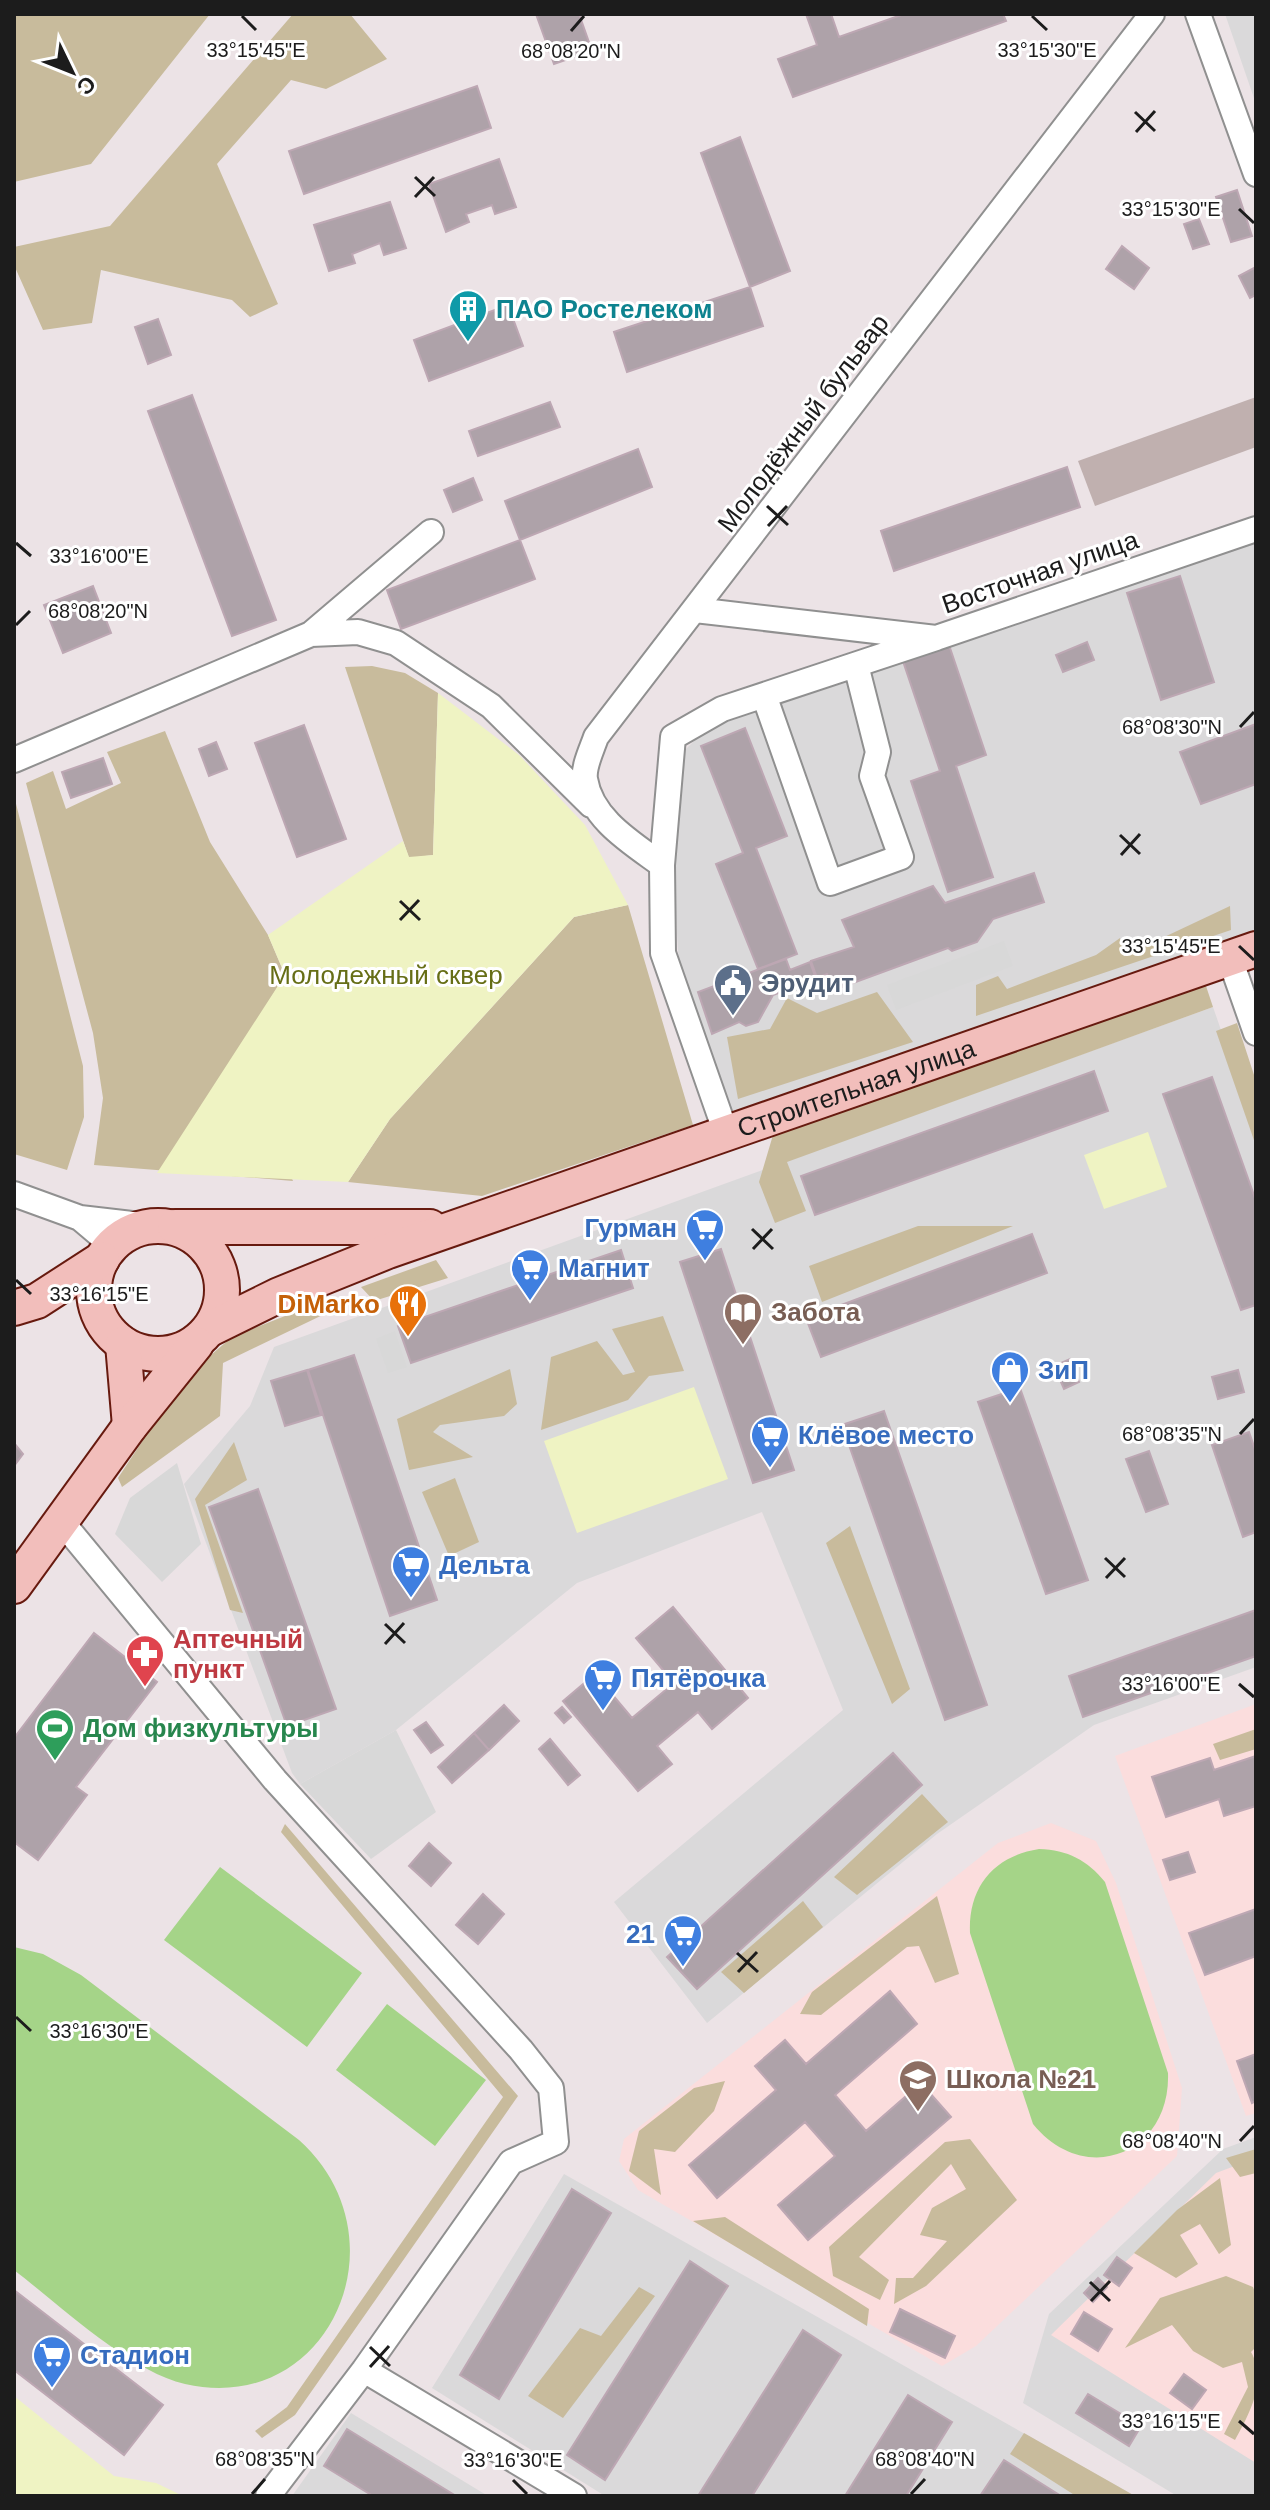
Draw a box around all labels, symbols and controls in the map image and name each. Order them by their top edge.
north arrow [32,32,112,112]
text: 33°15'45"E [207,39,306,61]
text: 33°15'30"E [998,39,1097,61]
text: 68°08'20"N [521,40,621,62]
text: С [72,71,101,100]
text: 33°15'30"E [1122,198,1221,220]
building icon: ПАО Ростелеком [447,288,489,343]
place label: ПАО Ростелеком [496,294,713,324]
street label: Молодёжный бульвар [711,308,895,538]
street label: Восточная улица [938,524,1143,620]
text: 33°16'00"E [50,545,149,567]
text: 68°08'20"N [48,600,148,622]
text: 68°08'30"N [1122,716,1222,738]
text: 33°15'45"E [1122,935,1221,957]
park label: Молодежный сквер [269,960,503,990]
public building icon: Эрудит [712,962,754,1017]
place label: Эрудит [761,968,854,998]
street label: Строительная улица [733,1033,980,1143]
supermarket icon: Гурман [684,1207,726,1262]
place label: Гурман [585,1213,677,1243]
supermarket icon: Магнит [509,1247,551,1302]
place label: Магнит [558,1253,650,1283]
text: 33°16'15"E [50,1283,149,1305]
restaurant icon: DiMarko [387,1283,429,1338]
place label: DiMarko [277,1289,380,1319]
library icon: Забота [722,1291,764,1346]
place label: Забота [771,1297,861,1327]
shop icon: ЗиП [989,1349,1031,1404]
place label: ЗиП [1038,1355,1089,1385]
supermarket icon: Клёвое место [749,1414,791,1469]
place label: Клёвое место [798,1420,974,1450]
text: 68°08'35"N [1122,1423,1222,1445]
supermarket icon: Дельта [390,1544,432,1599]
place label: Дельта [439,1550,530,1580]
place label: Аптечный пункт [173,1624,303,1684]
pharmacy icon: Аптечный пункт [124,1633,166,1688]
supermarket icon: Пятёрочка [582,1657,624,1712]
place label: Пятёрочка [631,1663,766,1693]
text: 33°16'00"E [1122,1673,1221,1695]
sports icon: Дом физкультуры [34,1707,76,1762]
place label: Дом физкультуры [83,1713,318,1743]
supermarket icon: 21 [662,1913,704,1968]
place label: 21 [626,1919,655,1949]
text: 33°16'30"E [50,2020,149,2042]
school or university icon: Школа №21 [897,2058,939,2113]
place label: Школа №21 [946,2064,1096,2094]
text: 68°08'40"N [1122,2130,1222,2152]
supermarket icon: Стадион [31,2334,73,2389]
place label: Стадион [80,2340,190,2370]
text: 33°16'15"E [1122,2410,1221,2432]
text: 68°08'35"N [215,2448,315,2470]
text: 68°08'40"N [875,2448,975,2470]
text: 33°16'30"E [464,2449,563,2471]

